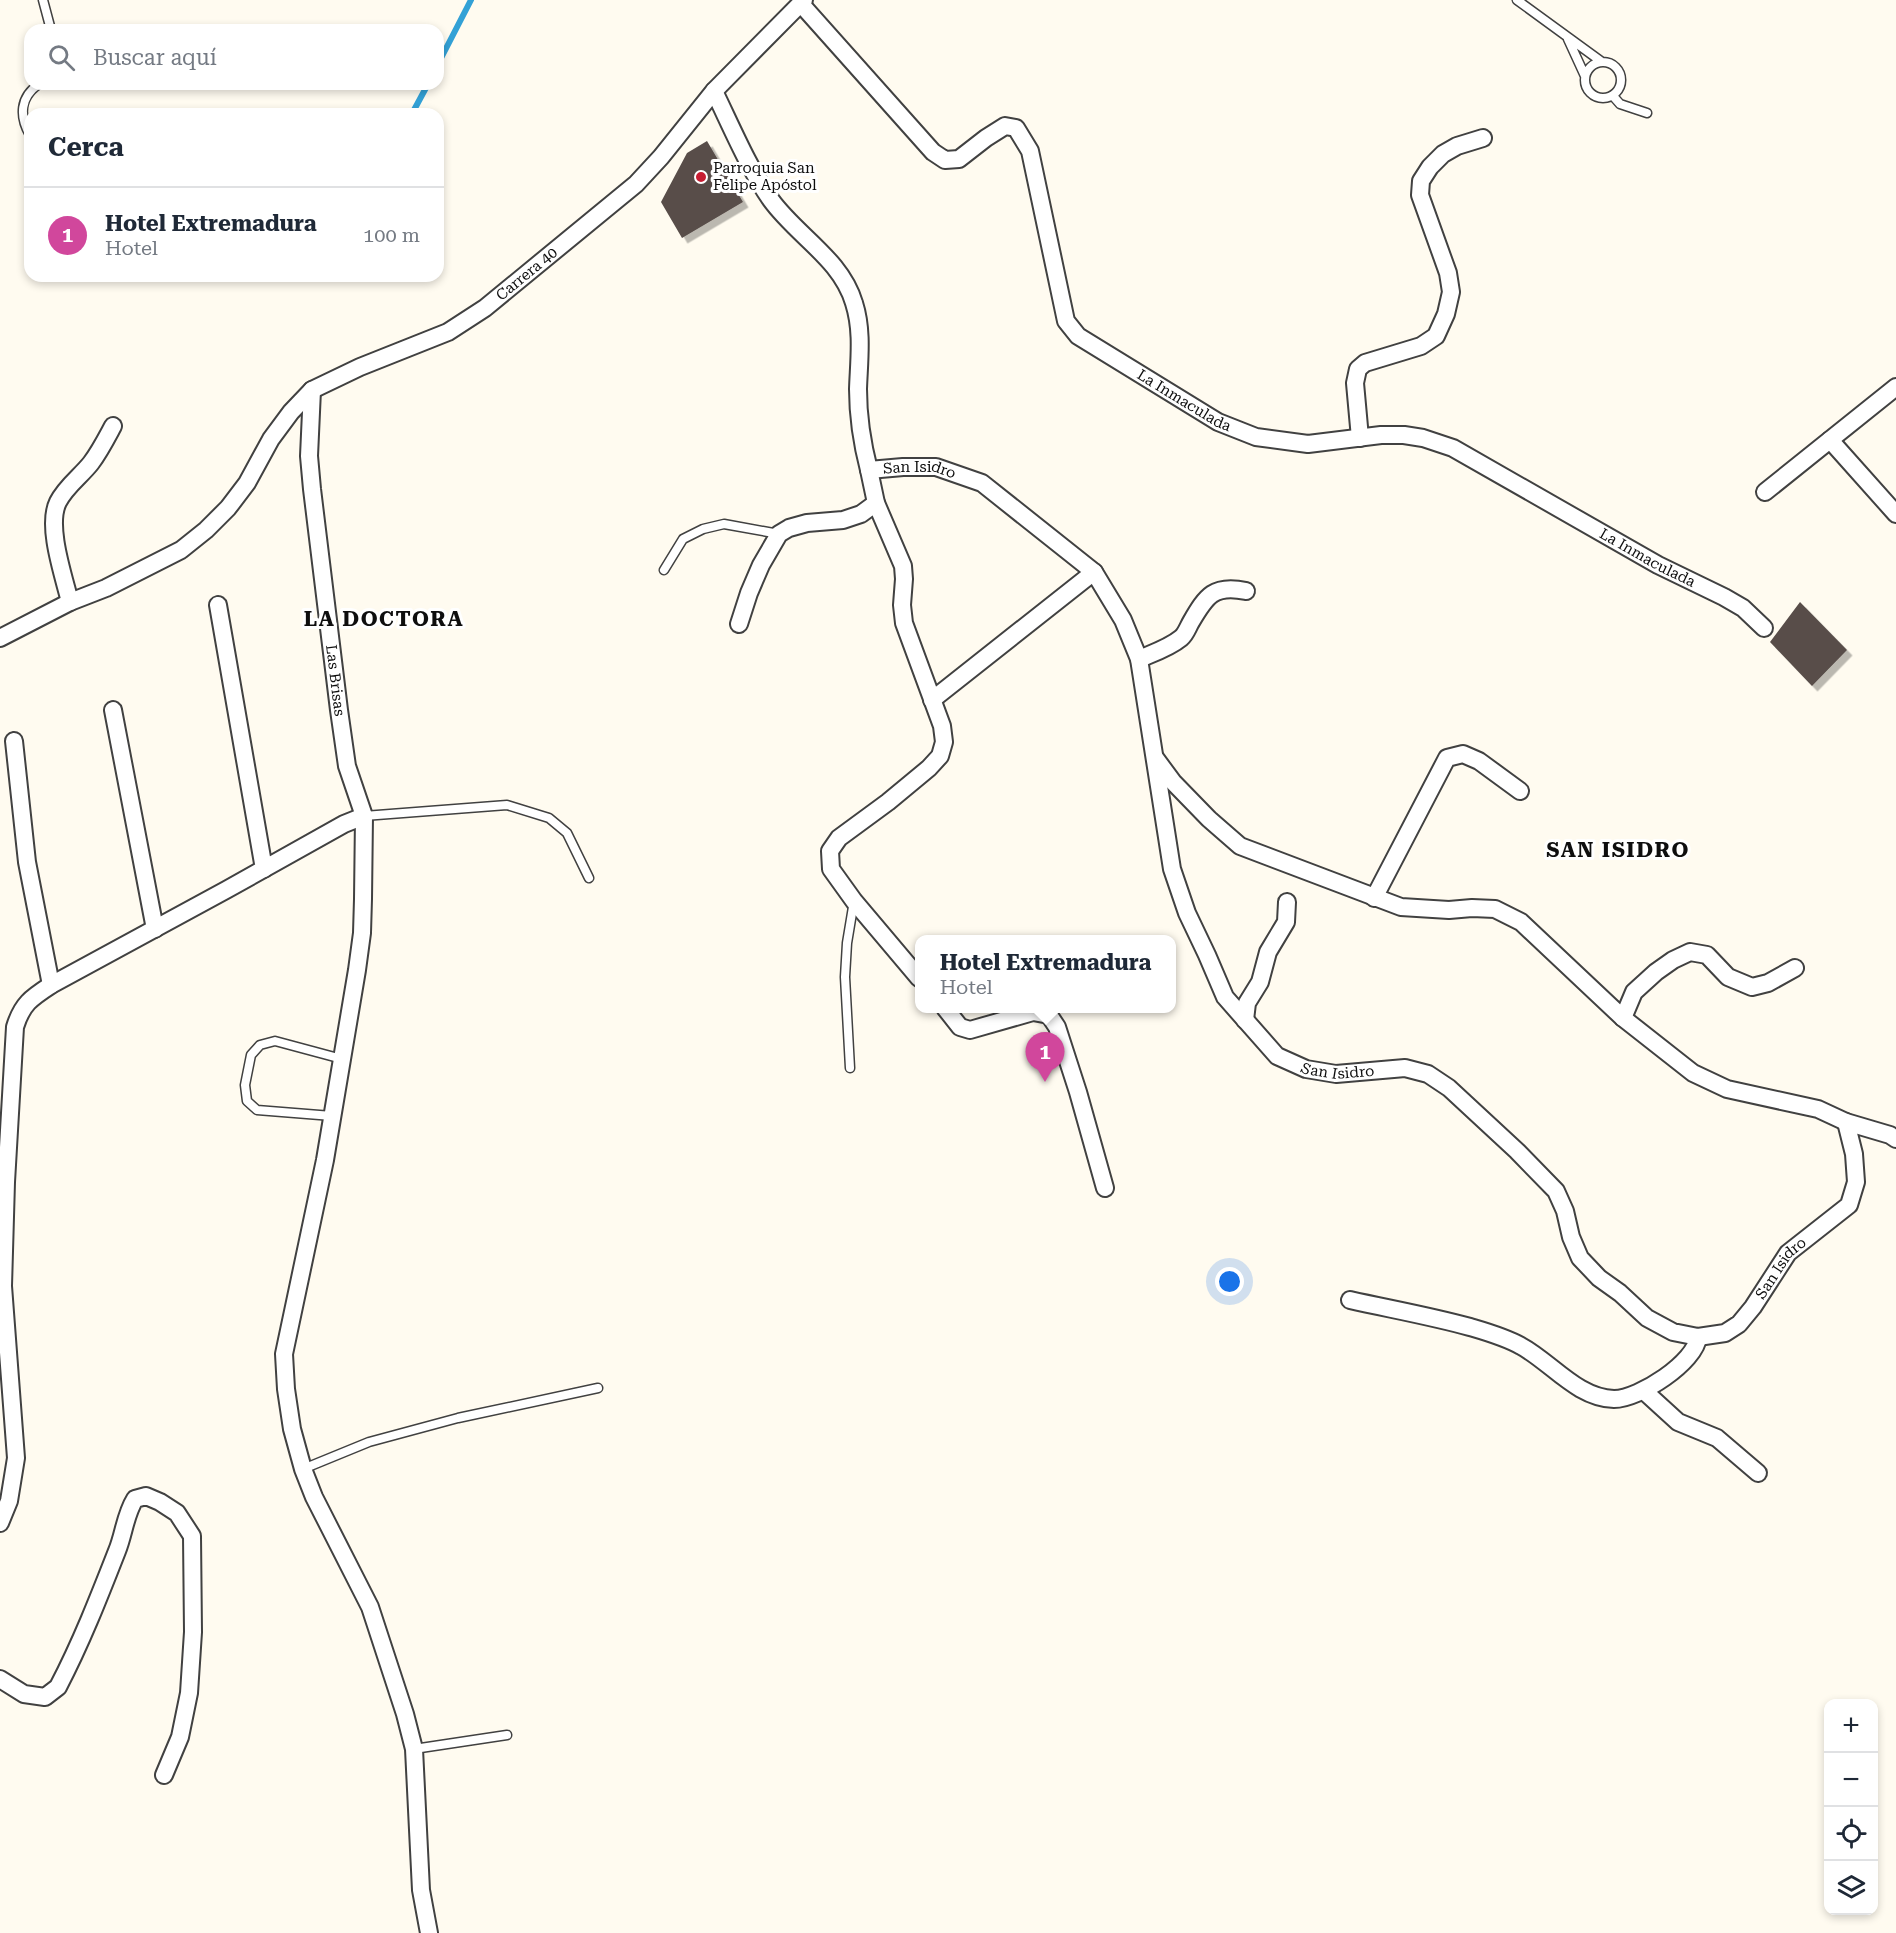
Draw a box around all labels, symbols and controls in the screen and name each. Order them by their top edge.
search box [24,24,444,90]
icon: search [45,41,78,74]
text: Buscar aquí [93,45,217,70]
text: Cerca [48,132,124,162]
place label: Parroquia San Felipe Apóstol [713,159,817,194]
marker: Parroquia San Felipe Apóstol [694,170,708,184]
text: Hotel Extremadura [105,211,317,236]
text: 1 [62,223,73,247]
text: 100 m [363,223,420,247]
text: Hotel [105,236,158,260]
street label: Carrera 40 [492,243,561,304]
street label: La Inmaculada [1134,366,1234,435]
street label: San Isidro [882,457,958,482]
street label: La Inmaculada [1596,525,1699,591]
district label: LA DOCTORA [304,607,464,631]
street label: Las Brisas [322,644,349,717]
district label: SAN ISIDRO [1546,838,1690,862]
popup [915,935,1176,1013]
text: Hotel Extremadura [940,950,1151,975]
text: Hotel [940,975,993,999]
pin: 1 [1026,1032,1064,1082]
street label: San Isidro [1298,1059,1375,1083]
street label: San Isidro [1752,1233,1810,1302]
your location [1215,1267,1244,1296]
map controls [1824,1699,1878,1915]
button: + [1824,1699,1878,1753]
button: − [1824,1753,1878,1807]
button: locate [1824,1807,1878,1861]
button: layers [1824,1861,1878,1915]

